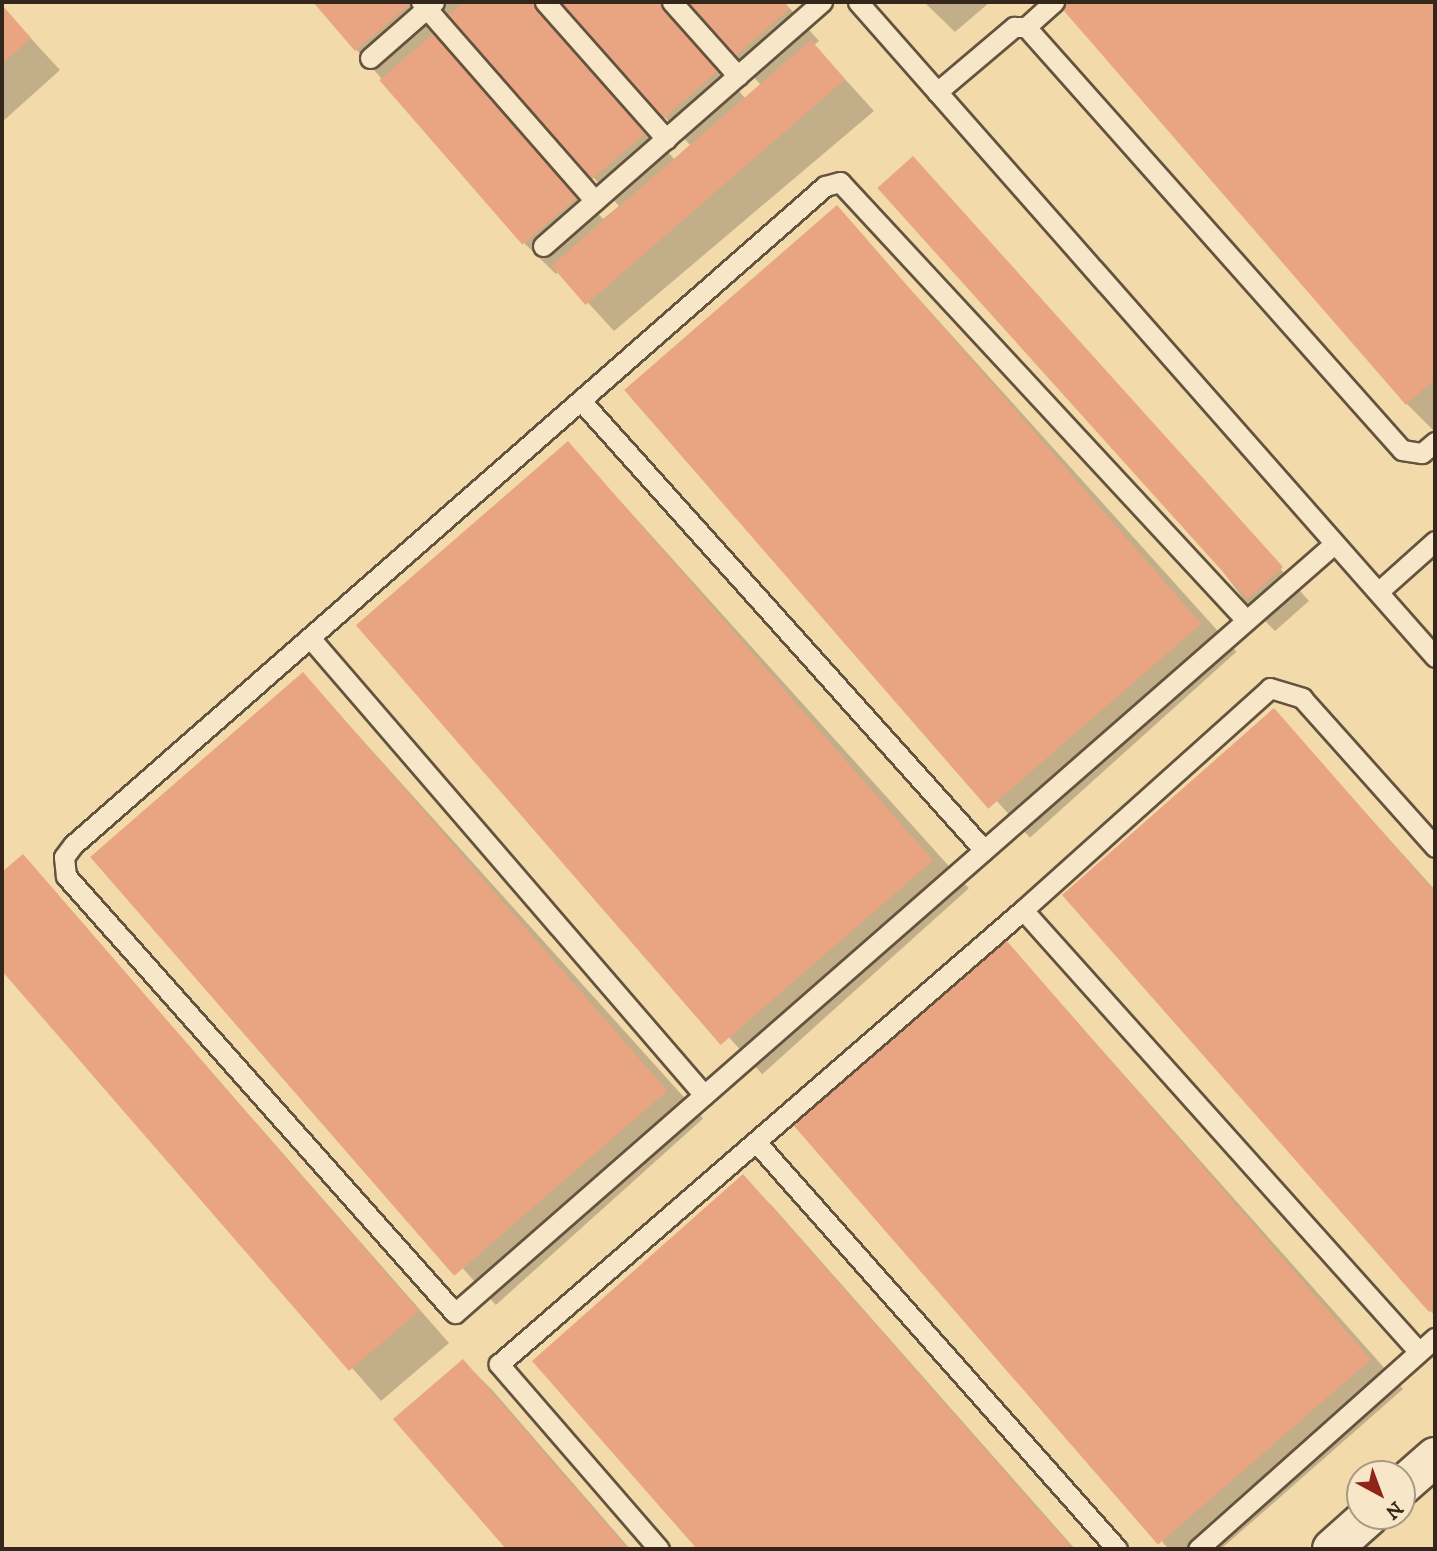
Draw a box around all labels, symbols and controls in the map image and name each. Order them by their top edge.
north arrow [1346,1460,1416,1530]
text: N [1380,1496,1407,1524]

